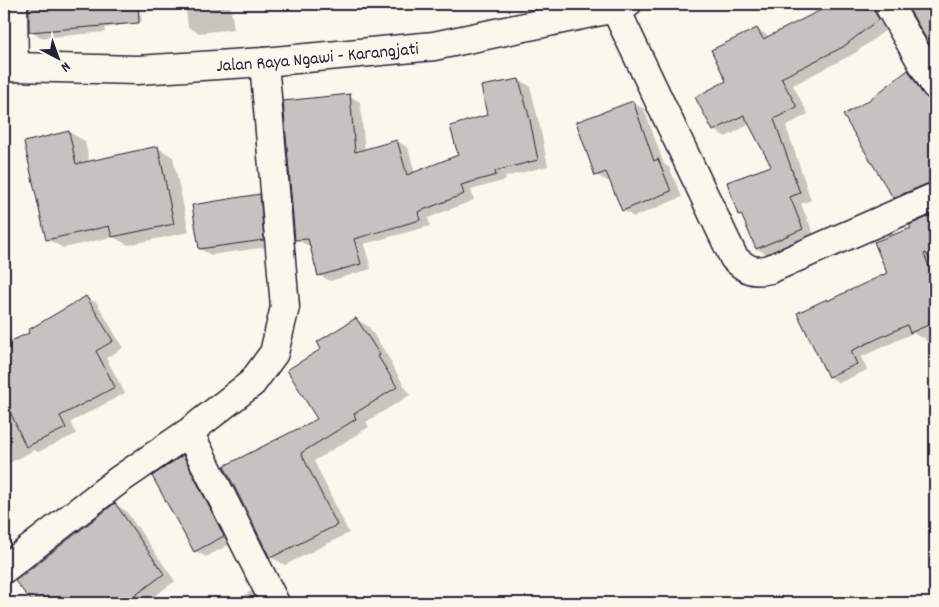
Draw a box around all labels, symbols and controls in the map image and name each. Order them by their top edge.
north arrow [32,32,82,82]
street label: Jalan Raya Ngawi - Karangjati [216,37,420,80]
text: N [56,56,74,76]

